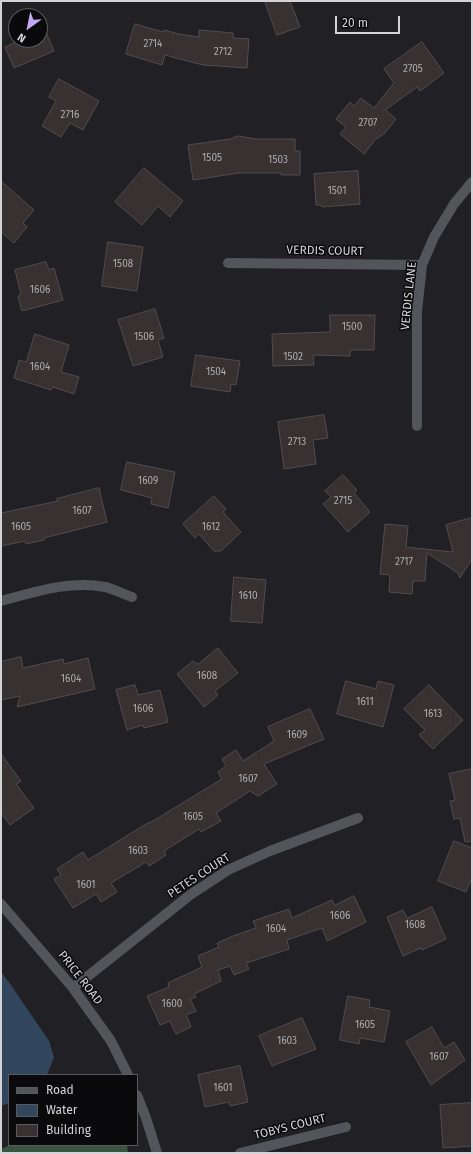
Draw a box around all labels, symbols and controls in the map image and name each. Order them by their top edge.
north arrow [8,8,48,48]
scale bar [337,8,402,34]
text: 20 m [342,16,368,30]
text: N [15,30,28,45]
house number: 2714 [144,38,162,50]
house number: 2712 [214,46,232,58]
house number: 2705 [403,63,423,75]
house number: 2716 [61,109,79,121]
house number: 2707 [359,117,377,129]
house number: 1505 [202,152,222,164]
house number: 1503 [268,154,288,166]
house number: 1501 [328,185,346,197]
street label: VERDIS COURT [286,243,364,259]
house number: 1508 [113,258,133,270]
street label: VERDIS LANE [398,261,420,331]
house number: 1606 [30,284,50,296]
house number: 1500 [342,321,362,333]
house number: 1506 [134,331,154,343]
house number: 1502 [283,351,303,363]
house number: 1604 [30,361,50,373]
house number: 1504 [206,366,226,378]
house number: 2713 [288,436,306,448]
house number: 1609 [138,475,158,487]
house number: 2715 [334,495,352,507]
house number: 1607 [72,505,92,517]
house number: 1605 [11,521,31,533]
house number: 1612 [202,521,220,533]
house number: 2717 [395,556,413,568]
house number: 1610 [238,590,258,602]
house number: 1608 [197,670,217,682]
house number: 1604 [61,673,81,685]
house number: 1611 [356,696,374,708]
house number: 1606 [133,703,153,715]
house number: 1613 [424,708,442,720]
house number: 1609 [287,729,307,741]
house number: 1607 [238,773,258,785]
house number: 1605 [183,811,203,823]
house number: 1603 [128,845,148,857]
street label: PETES COURT [165,850,233,902]
house number: 1601 [76,879,96,891]
house number: 1606 [330,910,350,922]
house number: 1608 [405,919,425,931]
house number: 1604 [266,923,286,935]
street label: PRICE ROAD [55,948,105,1008]
house number: 1600 [162,998,182,1010]
house number: 1605 [355,1019,375,1031]
house number: 1603 [277,1035,297,1047]
house number: 1607 [429,1051,449,1063]
legend [8,1074,138,1146]
house number: 1601 [213,1082,233,1094]
text: Road [46,1083,74,1097]
text: Water [46,1103,77,1117]
street label: TOBYS COURT [253,1111,327,1143]
text: Building [46,1123,91,1137]

